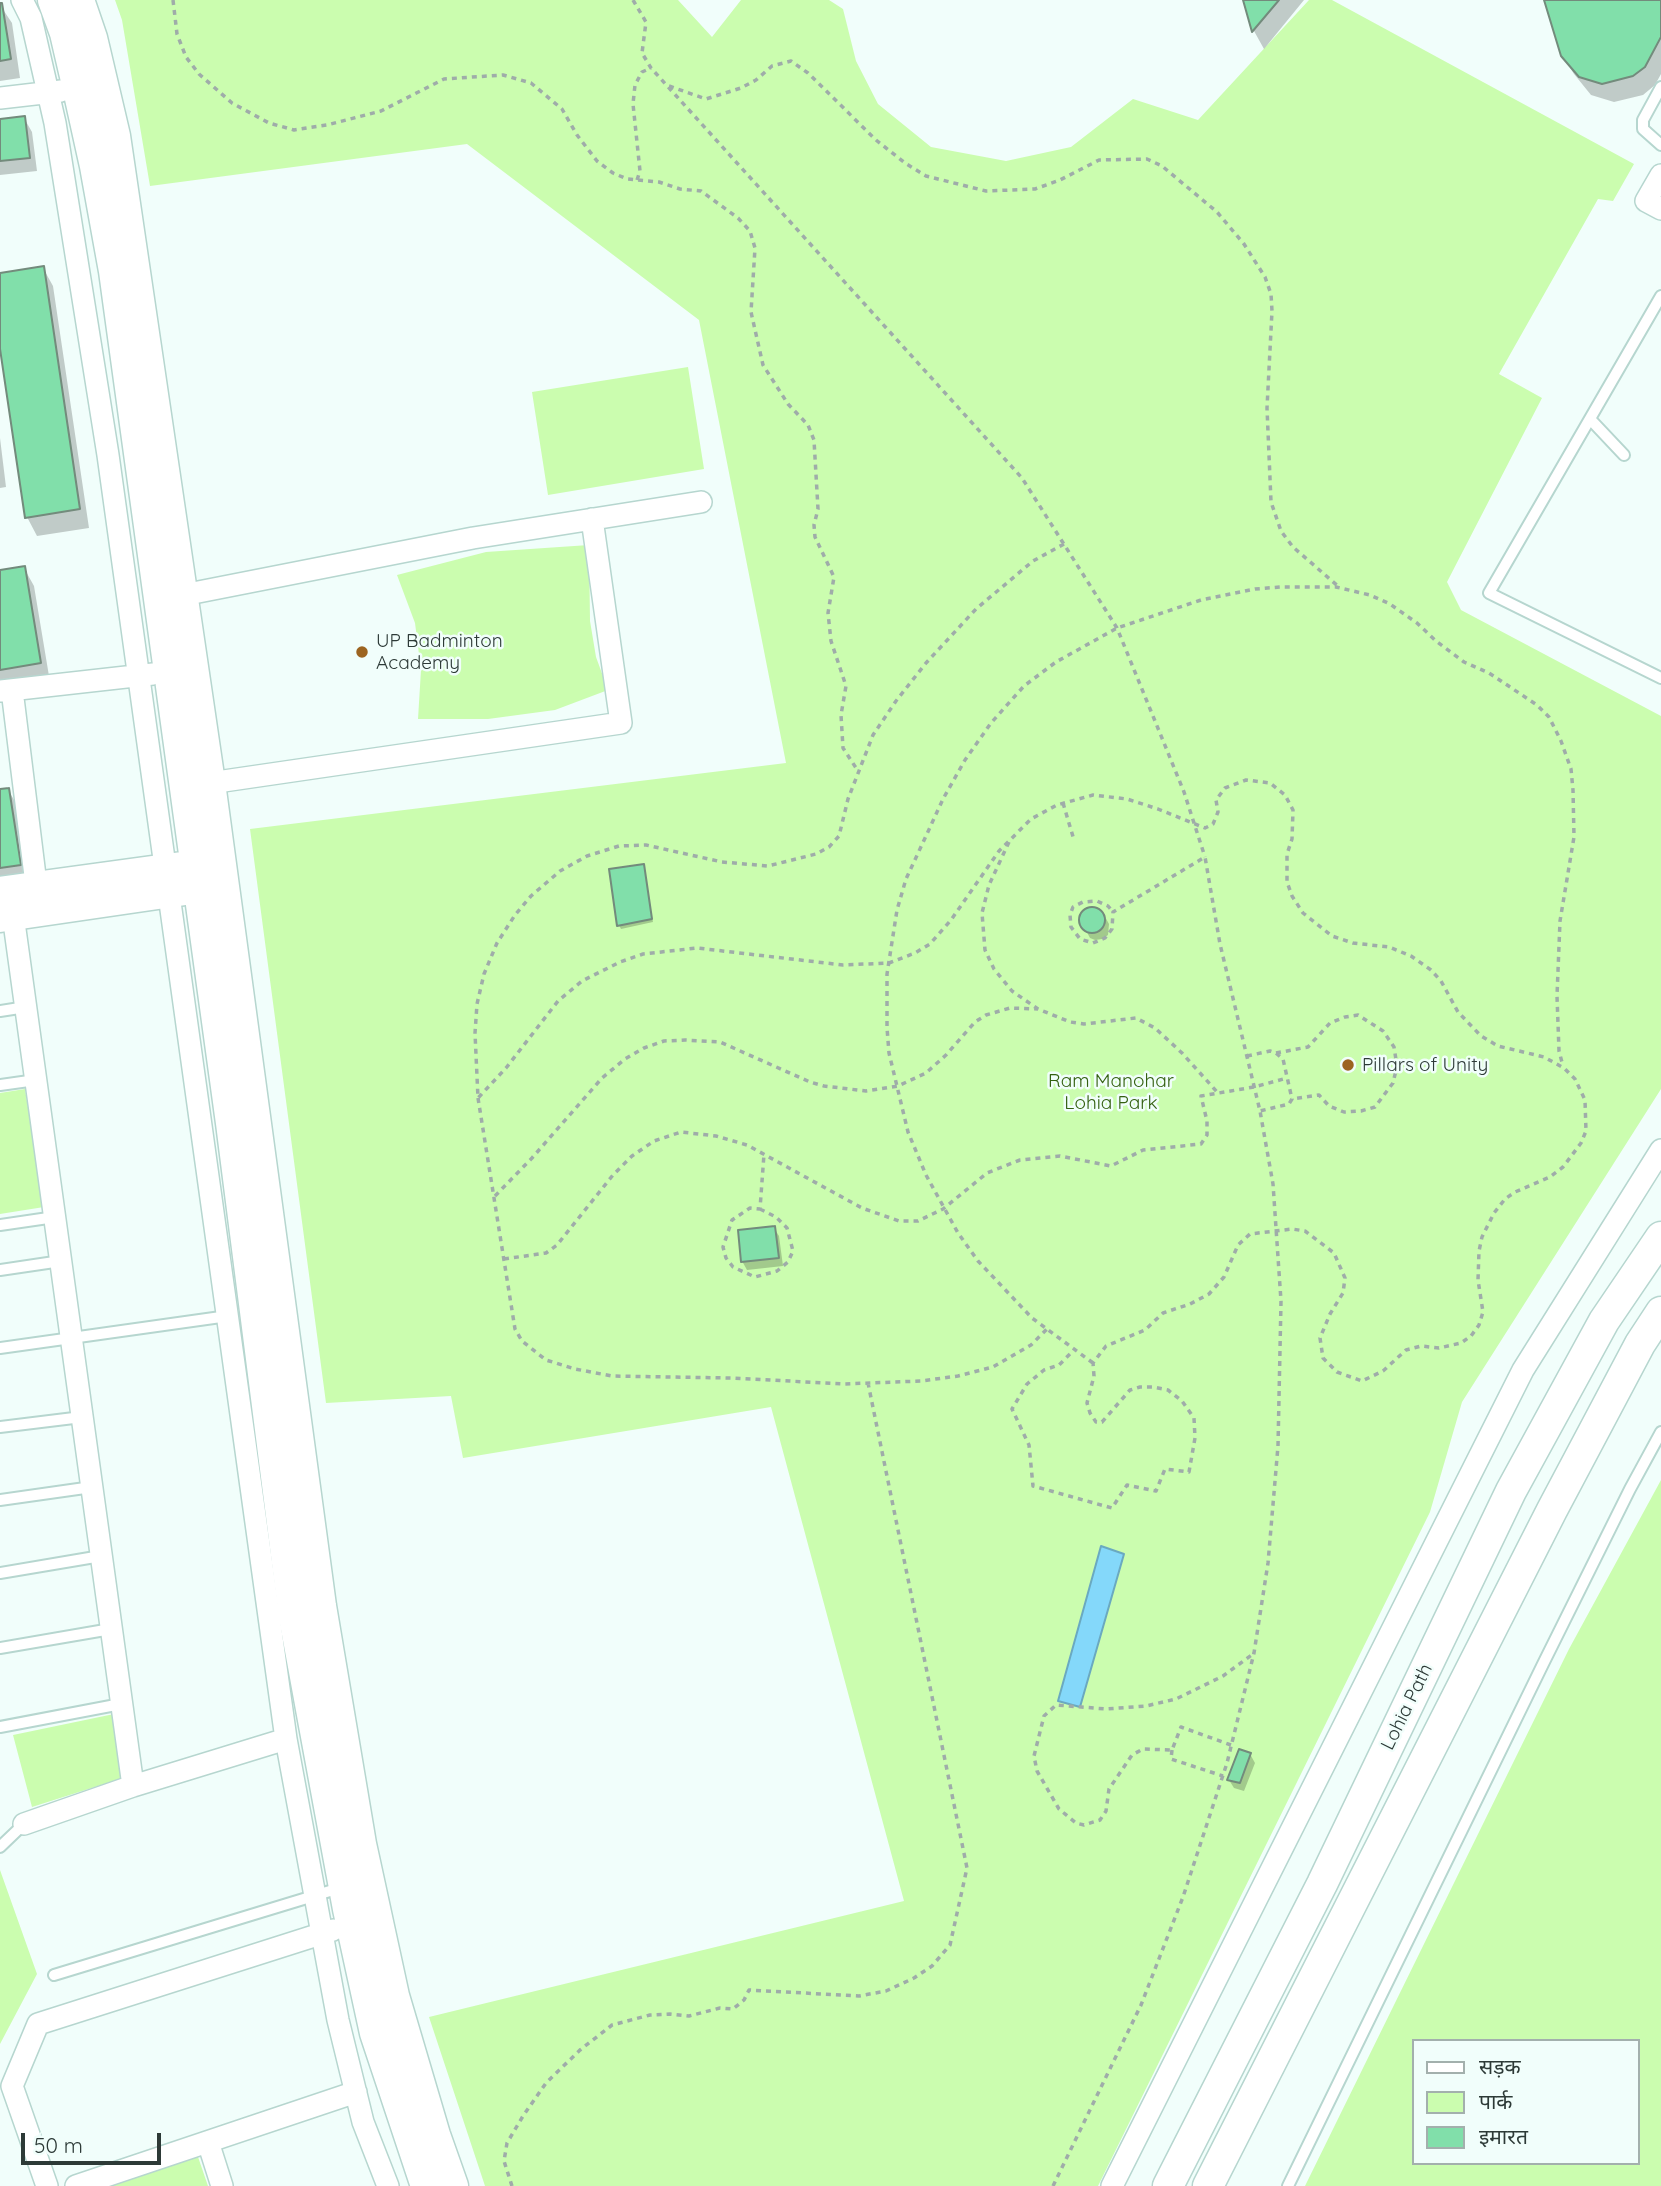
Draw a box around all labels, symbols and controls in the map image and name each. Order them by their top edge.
place label: UP Badminton Academy [376,630,503,674]
marker: UP Badminton Academy [354,644,370,660]
place label: Pillars of Unity [1362,1054,1488,1076]
marker: Pillars of Unity [1340,1057,1356,1073]
park label: Ram Manohar Lohia Park [1048,1070,1174,1114]
street label: Lohia Path [1376,1660,1438,1754]
legend [1412,2039,1640,2165]
text: सड़क [1479,2053,1521,2079]
text: पार्क [1479,2088,1513,2114]
scale bar [24,2120,164,2164]
text: इमारत [1479,2123,1528,2149]
text: 50 m [34,2132,83,2158]

